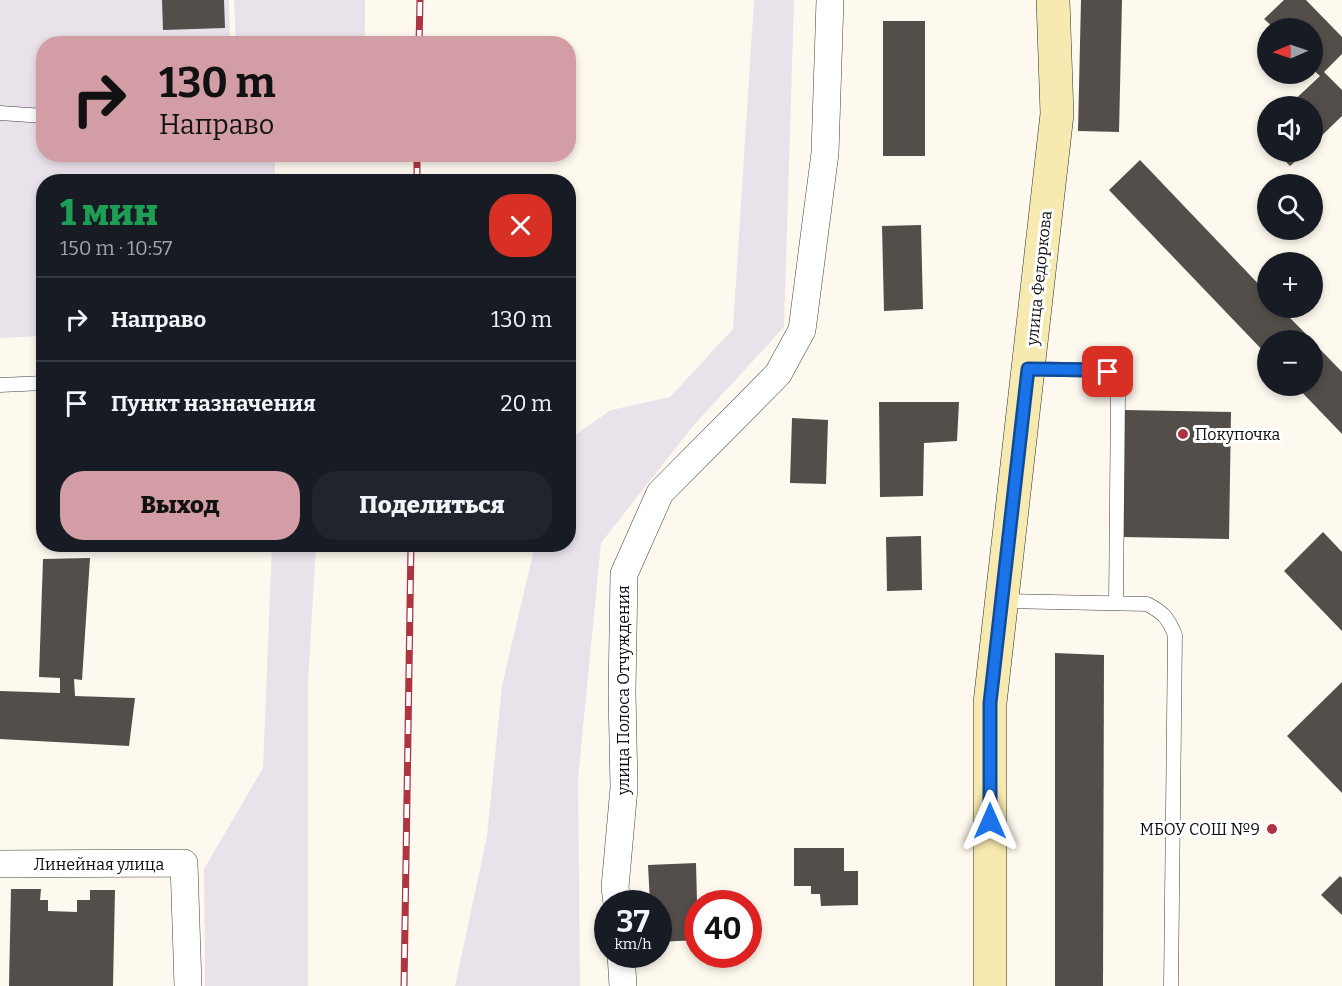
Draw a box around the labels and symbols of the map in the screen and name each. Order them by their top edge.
north arrow [1257,18,1323,84]
street label: улица Федоркова [1022,209,1056,347]
pin [1082,346,1133,397]
place label: Покупочка [1195,425,1281,444]
marker: Покупочка [1176,427,1190,441]
street label: улица Полоса Отчуждения [614,585,633,796]
position arrow [958,789,1022,853]
place label: МБОУ СОШ №9 [1140,820,1260,839]
marker: МБОУ СОШ №9 [1265,822,1279,836]
street label: Линейная улица [34,855,164,874]
speed limit sign: 40 [684,890,762,968]

